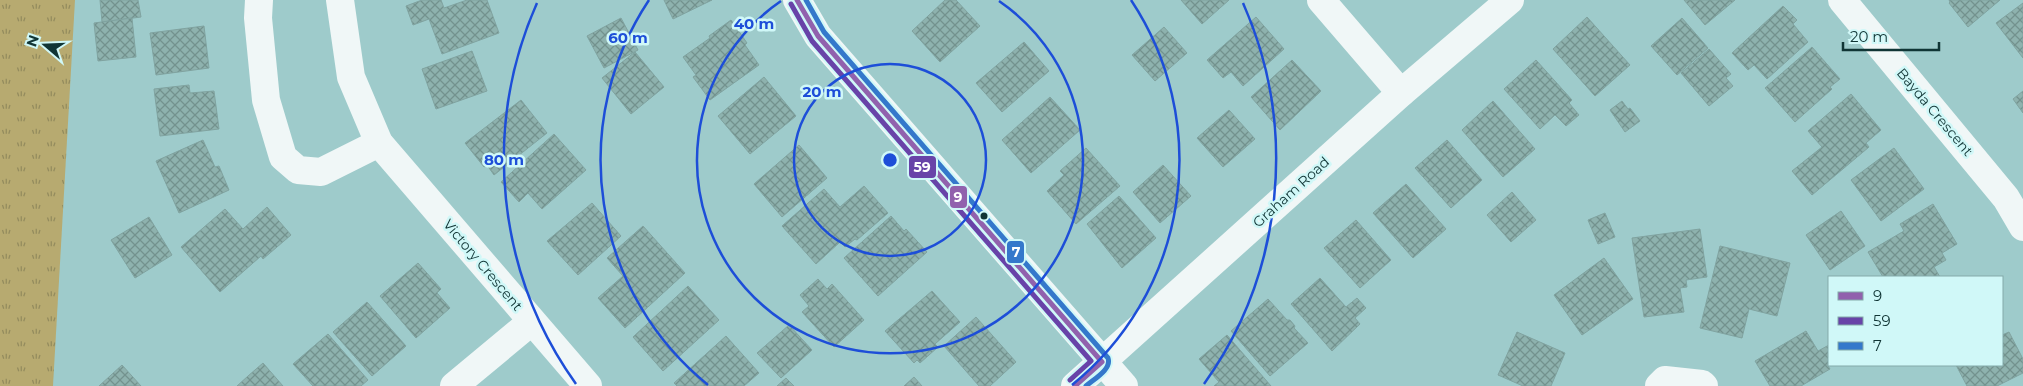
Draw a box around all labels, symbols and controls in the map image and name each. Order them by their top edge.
text: 40 m [734,14,774,33]
north arrow [20,20,70,70]
scale bar [1843,20,1939,52]
text: 20 m [1850,27,1888,46]
text: 60 m [608,28,648,47]
text: N [22,32,43,49]
street label: Bayda Crescent [1893,64,1977,160]
text: 20 m [802,82,842,101]
text: 80 m [484,150,524,169]
centre of rings [881,151,899,169]
street label: Graham Road [1249,153,1333,231]
line badge: 59 [908,155,937,179]
text: 59 [913,158,931,176]
line badge: 9 [949,185,968,209]
text: 9 [954,188,963,206]
unlabelled marker [979,211,989,221]
street label: Victory Crescent [439,215,527,315]
line badge: 7 [1006,240,1025,264]
text: 7 [1012,243,1021,261]
legend [1828,276,2003,366]
text: 9 [1873,286,1882,305]
text: 59 [1873,311,1891,330]
text: 7 [1873,336,1882,355]

